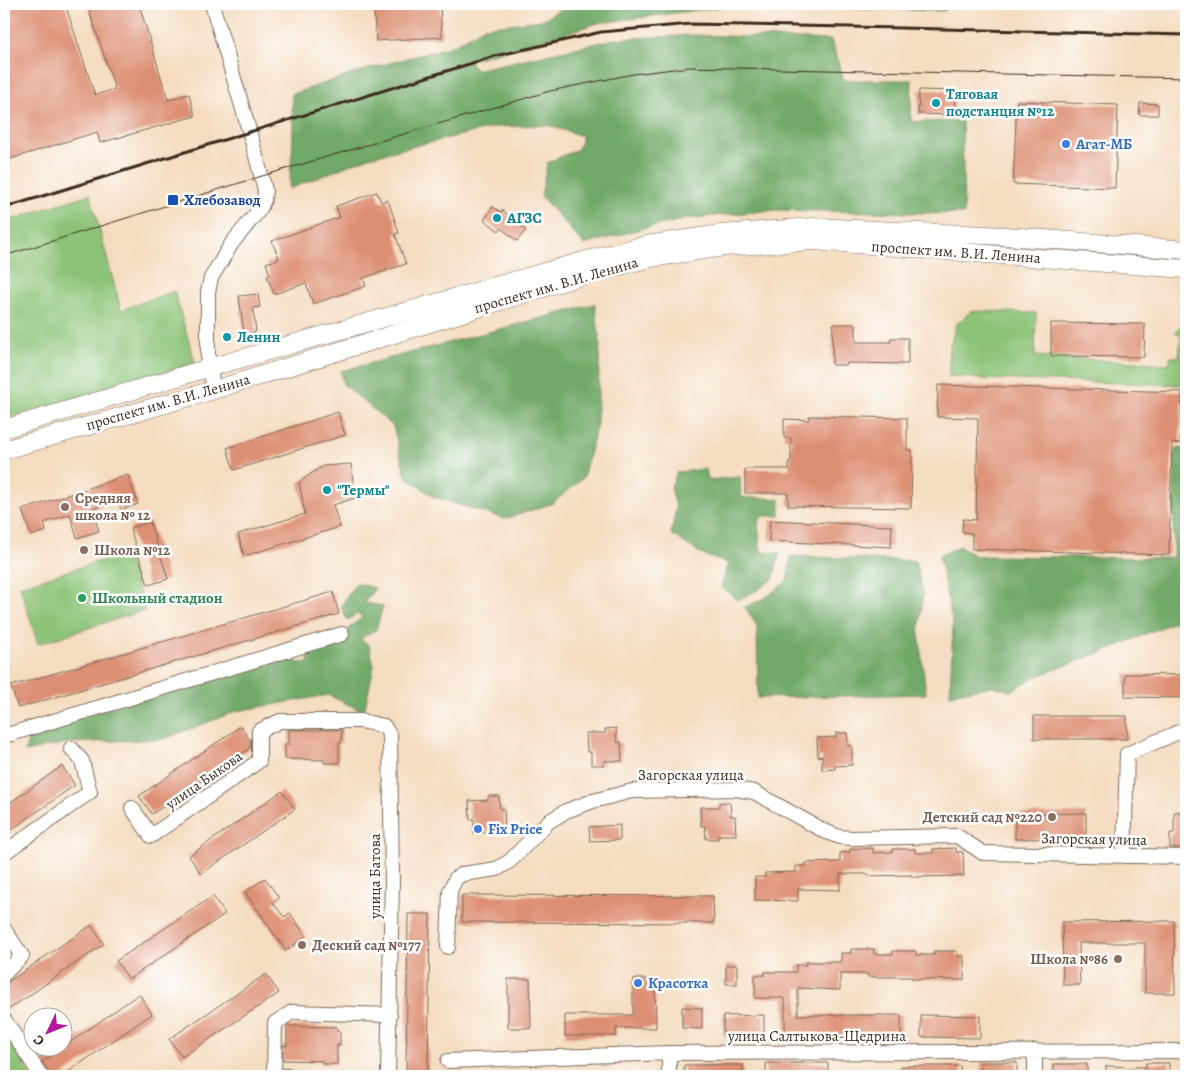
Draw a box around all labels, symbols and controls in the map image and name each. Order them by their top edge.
place label: Тяговая подстанция №12 [946,84,1055,121]
marker: Тяговая подстанция №12 [930,97,942,109]
place label: Агат-МБ [1075,134,1132,154]
marker: Агат-МБ [1060,138,1072,150]
place label: Хлебозавод [184,190,261,210]
marker: Хлебозавод [166,193,180,207]
place label: АГЗС [506,208,542,228]
marker: АГЗС [491,212,503,224]
street label: проспект им. В.И. Ленина [871,236,1041,268]
street label: проспект им. В.И. Ленина [472,252,640,318]
place label: Ленин [237,327,280,347]
marker: Ленин [221,331,233,343]
street label: проспект им. В.И. Ленина [84,369,252,435]
place label: "Термы" [337,480,390,500]
marker: "Термы" [321,484,333,496]
place label: Средняя школа № 12 [75,488,151,525]
marker: Средняя школа № 12 [59,501,71,513]
place label: Школа №12 [94,540,171,560]
marker: Школа №12 [78,544,90,556]
place label: Школьный стадион [92,588,223,608]
marker: Школьный стадион [76,592,88,604]
street label: улица Быкова [161,746,246,814]
street label: Загорская улица [638,765,744,785]
place label: Детский сад №220 [922,807,1042,827]
marker: Детский сад №220 [1046,811,1058,823]
place label: Fix Price [488,819,543,839]
marker: Fix Price [472,823,484,835]
street label: Загорская улица [1041,828,1147,850]
street label: улица Батова [365,833,385,920]
place label: Деский сад №177 [312,935,421,955]
marker: Деский сад №177 [296,939,308,951]
place label: Школа №86 [1030,949,1108,969]
marker: Школа №86 [1112,953,1124,965]
place label: Красотка [648,973,709,993]
marker: Красотка [632,977,644,989]
north arrow [22,1008,72,1058]
street label: улица Салтыкова-Щедрина [727,1026,906,1046]
text: С [29,1031,49,1050]

